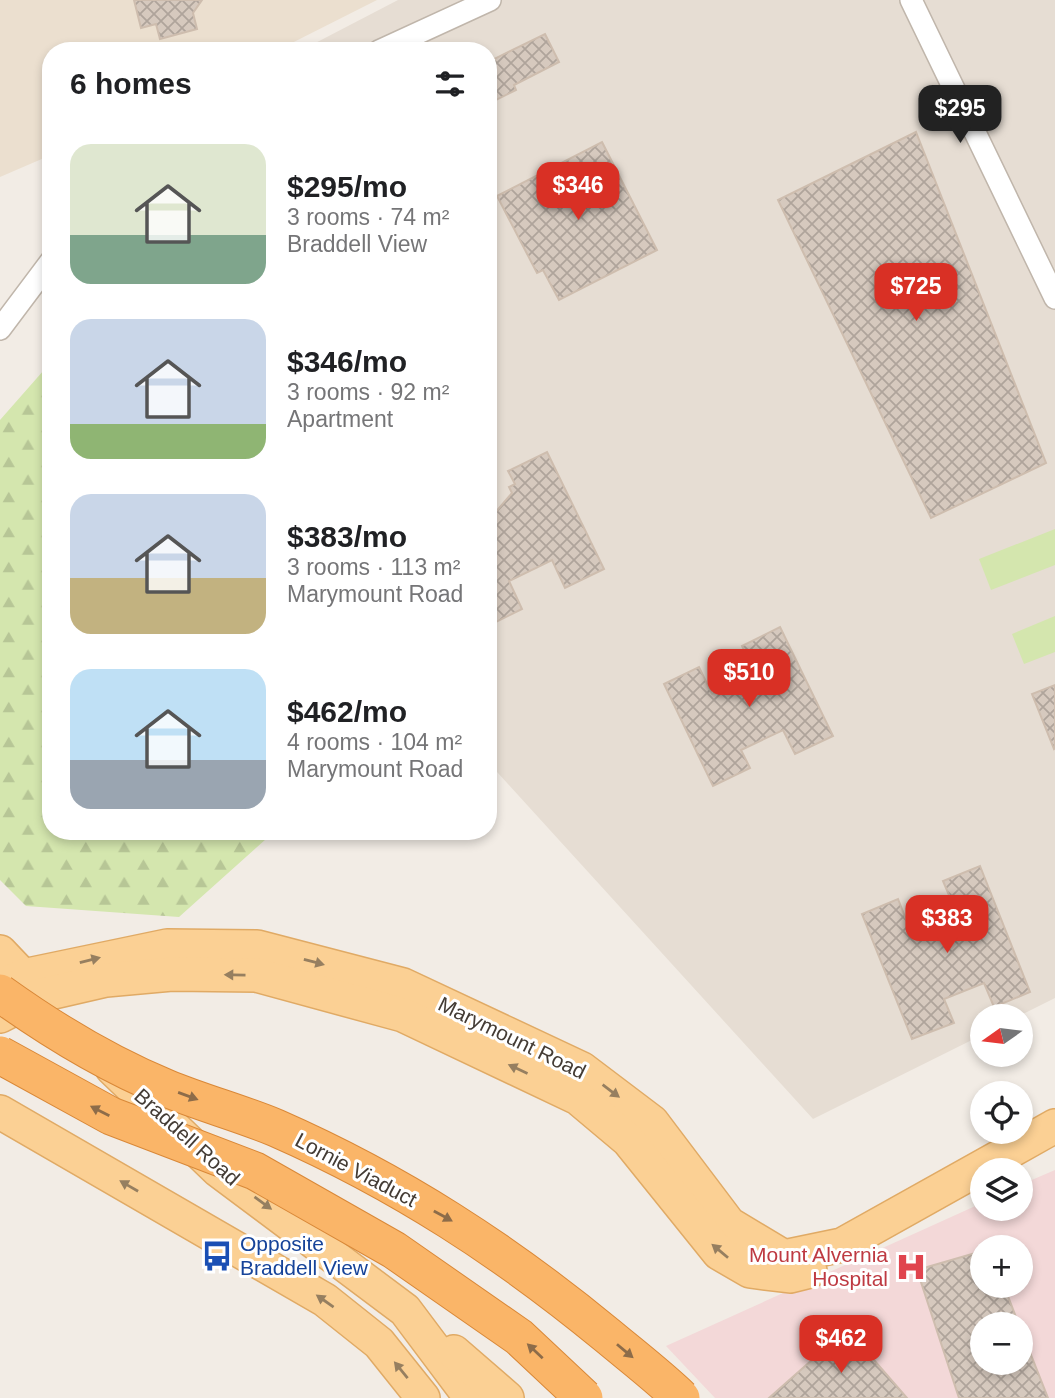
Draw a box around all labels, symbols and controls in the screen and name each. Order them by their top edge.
icon: filters [431,65,469,103]
text: 6 homes [70,67,192,100]
pin: $295 [919,86,1001,145]
text: $295 [934,95,986,121]
pin: $346 [537,162,619,222]
text: $295/mo [287,170,407,203]
icon: home [126,172,210,256]
text: $346 [552,172,604,198]
text: 3 rooms · 74 m² [287,204,449,230]
text: Braddell View [287,231,427,257]
pin: $725 [875,264,957,323]
text: $725 [890,273,942,299]
text: $346/mo [287,345,407,378]
icon: home [126,347,210,431]
text: 3 rooms · 92 m² [287,379,449,405]
text: Apartment [287,406,393,432]
text: $383/mo [287,520,407,553]
icon: home [126,522,210,606]
text: 3 rooms · 113 m² [287,554,460,580]
text: Marymount Road [287,581,463,607]
pin: $510 [708,650,790,709]
text: $510 [723,659,775,685]
text: $462/mo [287,695,407,728]
icon: home [126,697,210,781]
text: 4 rooms · 104 m² [287,729,462,755]
text: Marymount Road [287,756,463,782]
pin: $383 [906,895,988,955]
text: $383 [921,905,973,931]
one-way arrow [79,954,101,965]
one-way arrow [303,957,325,968]
one-way arrow [223,969,245,981]
street label: Marymount Road [435,992,590,1083]
north arrow [970,1004,1032,1068]
map controls [970,1004,1033,1375]
one-way arrow [508,1063,528,1075]
button: locate [970,1081,1033,1144]
one-way arrow [601,1083,619,1098]
street label: Braddell Road [130,1084,244,1190]
one-way arrow [177,1091,198,1102]
one-way arrow [90,1105,110,1117]
street label: Lornie Viaduct [292,1128,421,1211]
button: layers [970,1158,1033,1221]
one-way arrow [120,1180,139,1192]
one-way arrow [253,1195,271,1210]
one-way arrow [433,1210,452,1222]
place label: Opposite Braddell View [240,1232,369,1279]
button: + [970,1235,1033,1298]
bus stop icon: Opposite Braddell View [200,1239,234,1273]
one-way arrow [711,1243,729,1259]
place label: Mount Alvernia Hospital [749,1243,888,1290]
hospital icon: Mount Alvernia Hospital [894,1250,928,1284]
one-way arrow [316,1294,334,1308]
button: − [970,1312,1033,1375]
pin: $462 [800,1316,882,1375]
text: $462 [815,1325,867,1351]
one-way arrow [616,1343,634,1358]
one-way arrow [527,1344,544,1360]
one-way arrow [394,1362,409,1380]

